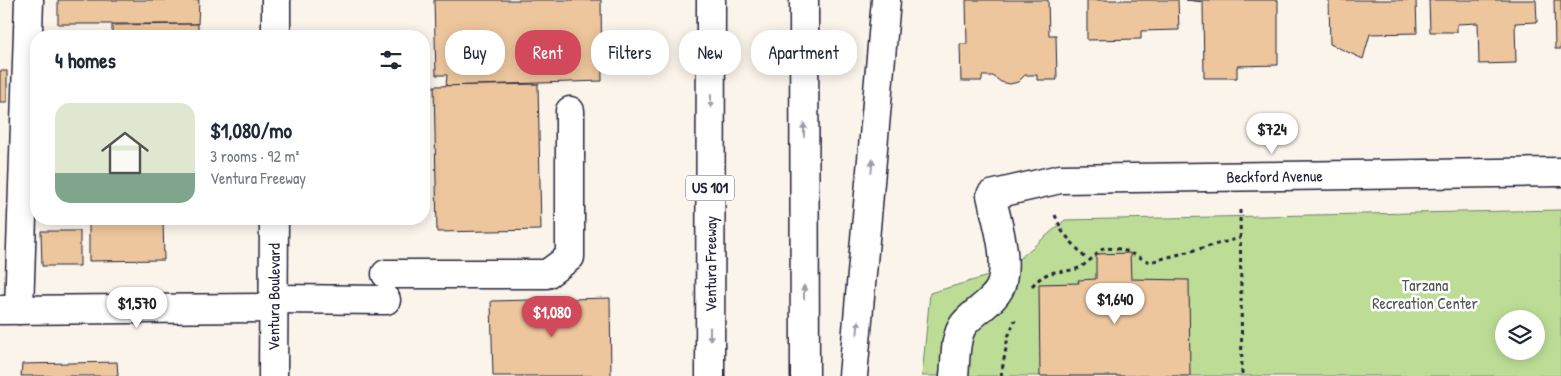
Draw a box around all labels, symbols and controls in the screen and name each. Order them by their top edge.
chip: Buy [445,30,505,75]
chip: Rent [515,30,581,75]
chip: Filters [591,30,669,75]
chip: New [679,30,741,75]
chip: Apartment [751,30,857,75]
text: 4 homes [55,46,116,75]
icon: filters [377,46,405,74]
one-way arrow [707,93,715,109]
pin: $724 [1242,112,1302,155]
text: $1,080/mo [210,116,292,145]
text: $724 [1257,118,1287,140]
one-way arrow [800,122,808,138]
icon: home [95,123,155,183]
text: 3 rooms · 92 m² [210,145,299,167]
one-way arrow [868,157,876,173]
street label: Beckford Avenue [1226,164,1324,188]
text: Ventura Freeway [210,167,306,189]
road number: US 101 [686,176,734,200]
street label: Ventura Freeway [699,216,721,312]
street label: Ventura Boulevard [262,243,285,351]
park label: Tarzana Recreation Center [1372,274,1478,314]
pin: $1,640 [1074,282,1156,325]
one-way arrow [800,284,808,300]
pin: $1,570 [96,286,178,329]
text: $1,640 [1097,288,1133,310]
text: $1,570 [117,292,157,314]
pin: $1,080 [511,296,593,338]
text: $1,080 [533,301,571,323]
map controls [1495,310,1545,360]
button: layers [1495,310,1545,360]
one-way arrow [854,319,862,335]
one-way arrow [706,326,714,342]

